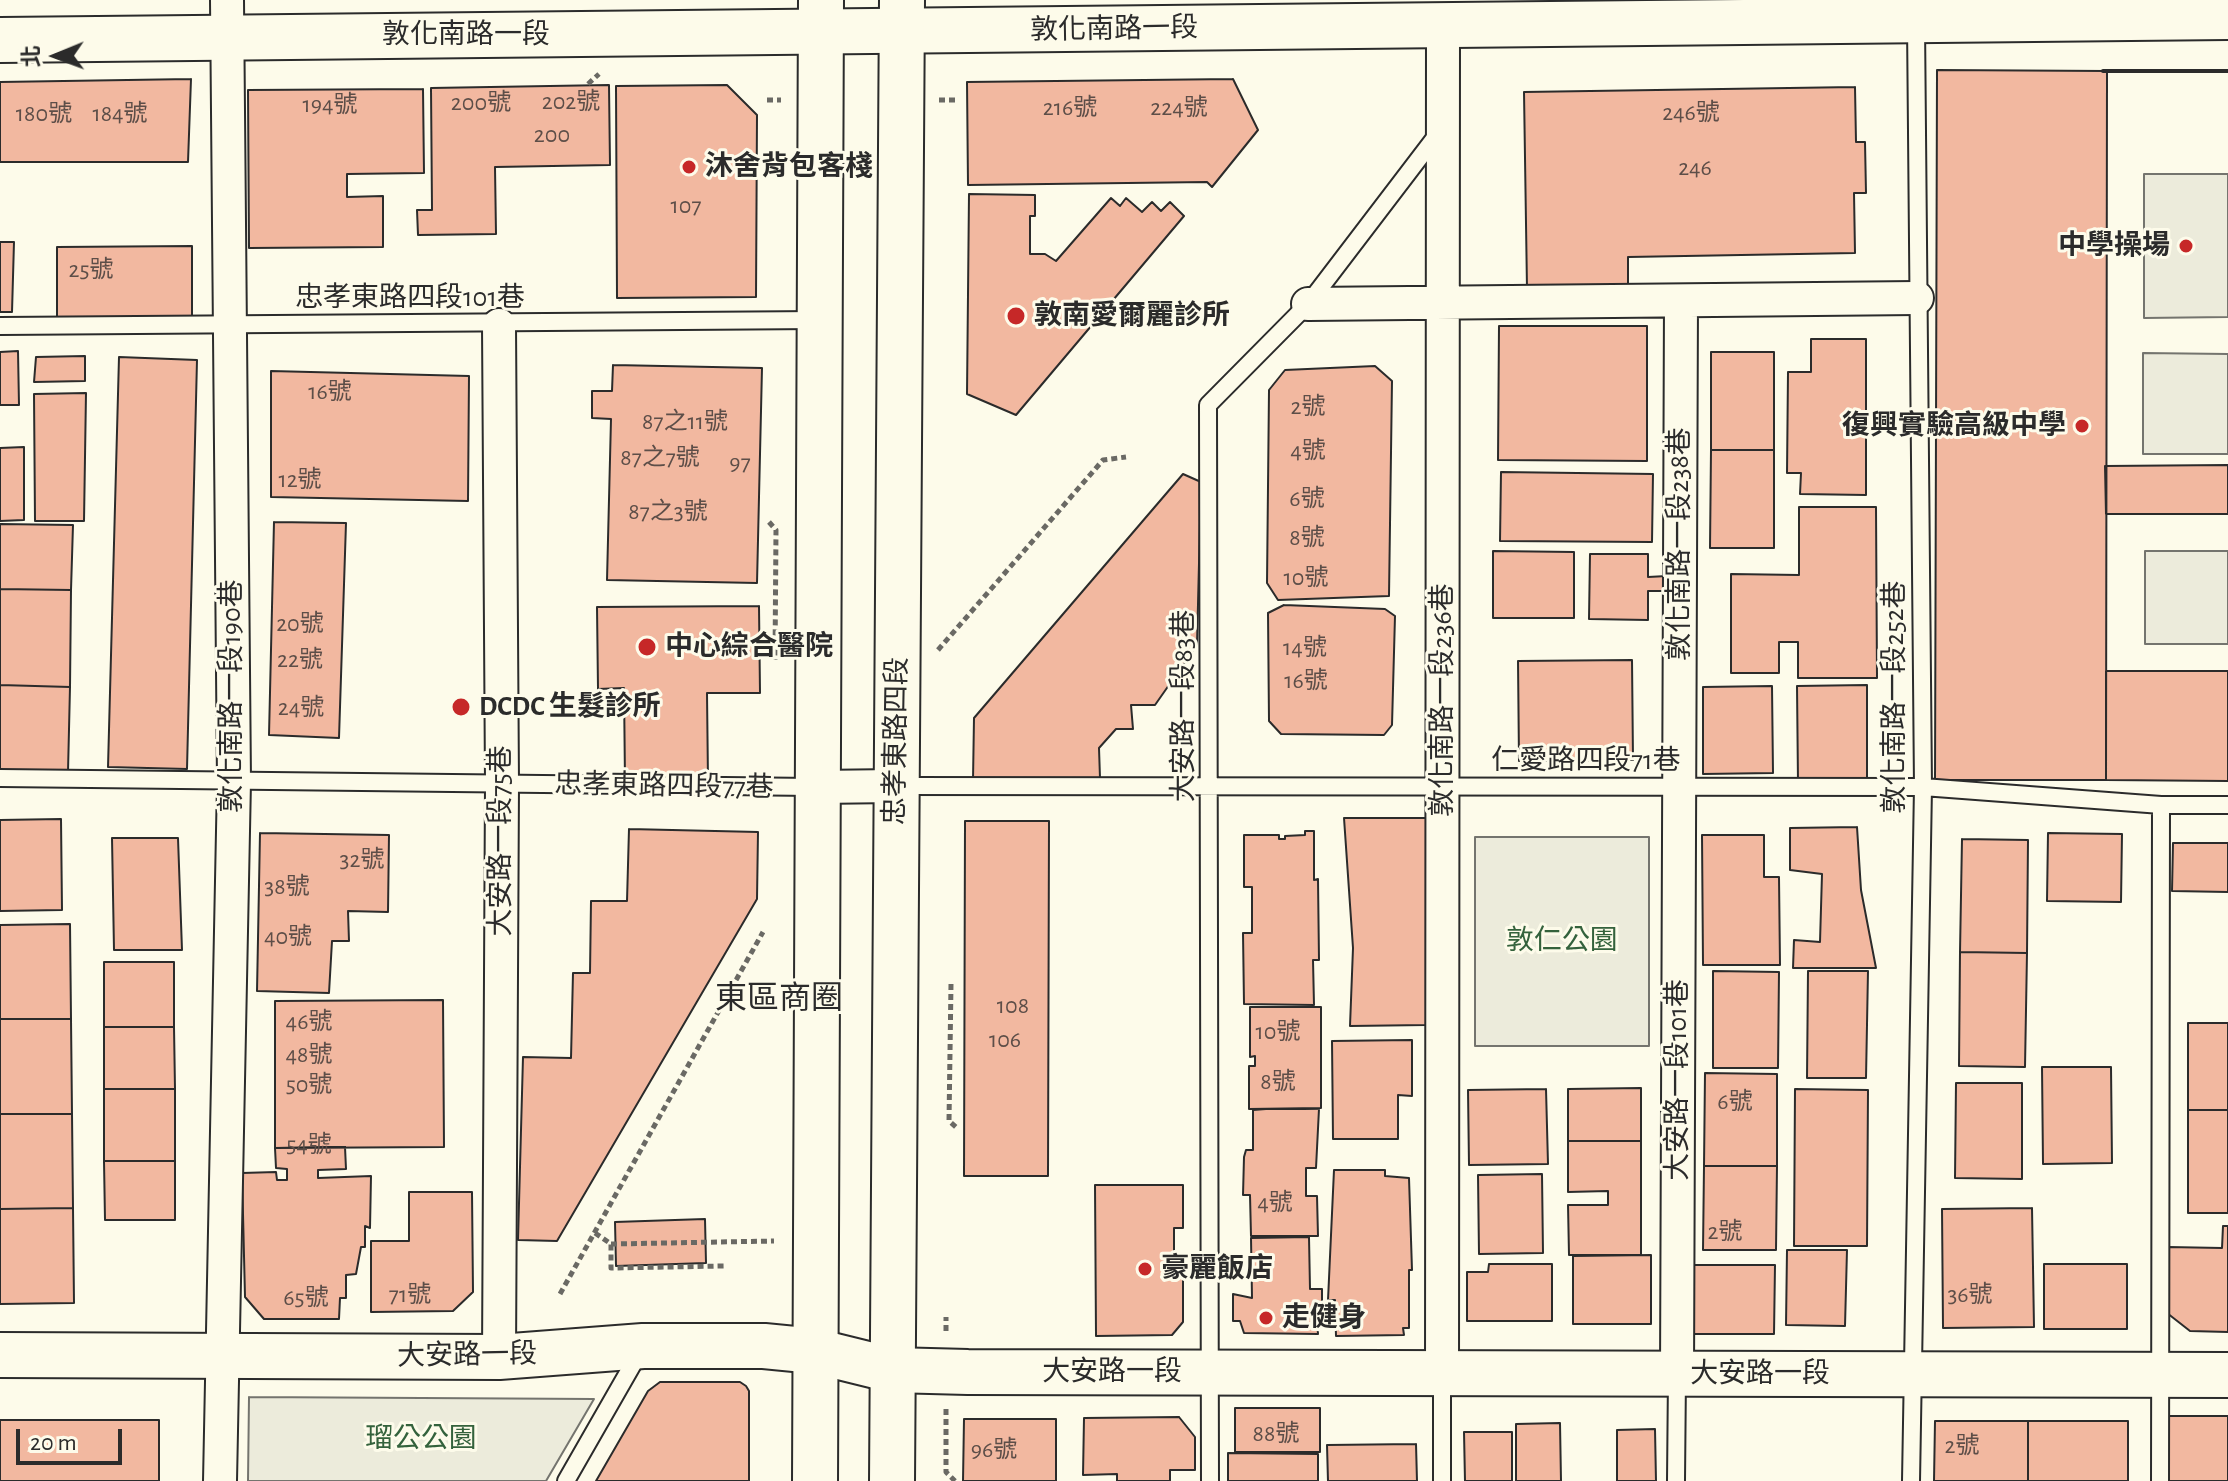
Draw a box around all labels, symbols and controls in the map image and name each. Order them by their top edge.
street label: 敦化南路一段 [1030,11,1198,47]
north arrow [16,16,96,96]
street label: 敦化南路一段 [382,18,550,52]
text: 北 [21,45,43,68]
house number: 202號 [542,88,600,116]
house number: 200號 [451,89,511,117]
house number: 194號 [302,91,358,119]
house number: 216號 [1043,94,1097,122]
house number: 224號 [1150,94,1208,122]
house number: 246號 [1662,99,1720,127]
house number: 180號 [16,100,72,128]
house number: 184號 [92,100,148,128]
house number: 200 [534,121,570,149]
place label: 沐舍背包客棧 [705,150,873,184]
house number: 246 [1678,154,1712,182]
marker: 沐舍背包客棧 [680,158,698,176]
house number: 107 [671,192,701,220]
place label: 中學操場 [2058,229,2170,263]
marker: 中學操場 [2177,237,2195,255]
house number: 25號 [69,256,113,284]
street label: 忠孝東路四段101巷 [295,281,525,315]
place label: 敦南愛爾麗診所 [1034,299,1230,333]
marker: 敦南愛爾麗診所 [1005,305,1027,327]
house number: 16號 [308,378,352,406]
house number: 2號 [1291,393,1325,421]
house number: 87之11號 [642,408,728,436]
place label: 復興實驗高級中學 [1842,409,2066,443]
marker: 復興實驗高級中學 [2073,417,2091,435]
street label: 敦化南路一段238巷 [1663,427,1697,661]
house number: 4號 [1290,437,1326,465]
house number: 87之7號 [620,444,700,472]
house number: 97 [729,449,751,477]
house number: 12號 [278,466,322,494]
house number: 6號 [1289,485,1325,513]
house number: 87之3號 [628,498,708,526]
house number: 8號 [1289,524,1325,552]
house number: 10號 [1284,564,1328,592]
street label: 敦化南路一段190巷 [215,579,249,813]
street label: 敦化南路一段252巷 [1878,580,1912,814]
street label: 敦化南路一段236巷 [1426,583,1460,817]
house number: 20號 [276,610,324,638]
street label: 大安路一段83巷 [1167,610,1201,802]
place label: 中心綜合醫院 [665,630,833,664]
house number: 14號 [1283,634,1327,662]
marker: 中心綜合醫院 [636,636,658,658]
house number: 22號 [277,646,323,674]
street label: 忠孝東路四段 [878,657,914,825]
house number: 16號 [1284,667,1328,695]
place label: DCDC 生髮診所 [479,690,661,724]
house number: 24號 [278,694,324,722]
marker: DCDC 生髮診所 [450,696,472,718]
street label: 仁愛路四段71巷 [1491,744,1681,778]
street label: 大安路一段75巷 [484,745,518,937]
street label: 忠孝東路四段77巷 [554,767,774,805]
house number: 32號 [340,846,384,874]
house number: 38號 [264,873,310,901]
house number: 40號 [264,923,312,951]
park label: 敦仁公園 [1506,924,1618,958]
district label: 東區商圈 [715,979,843,1017]
street label: 大安路一段101巷 [1661,979,1695,1181]
house number: 108 [997,992,1029,1020]
house number: 46號 [286,1008,332,1036]
house number: 10號 [1256,1018,1300,1046]
house number: 106 [989,1026,1021,1054]
house number: 48號 [286,1041,332,1069]
house number: 8號 [1260,1068,1296,1096]
house number: 50號 [286,1071,332,1099]
house number: 6號 [1717,1088,1753,1116]
house number: 54號 [286,1131,332,1159]
house number: 4號 [1257,1189,1293,1217]
house number: 2號 [1708,1218,1742,1246]
place label: 豪麗飯店 [1161,1252,1273,1286]
marker: 豪麗飯店 [1136,1260,1154,1278]
house number: 71號 [389,1281,431,1309]
house number: 36號 [1947,1281,1993,1309]
house number: 65號 [283,1284,329,1312]
place label: 走健身 [1282,1301,1366,1335]
marker: 走健身 [1257,1309,1275,1327]
street label: 大安路一段 [397,1337,537,1373]
street label: 大安路一段 [1042,1355,1182,1389]
street label: 大安路一段 [1690,1357,1830,1391]
scale bar [20,1413,126,1463]
house number: 88號 [1253,1420,1299,1448]
park label: 瑠公公園 [365,1422,477,1456]
text: 20 m [30,1431,77,1455]
house number: 2號 [1945,1432,1979,1460]
house number: 96號 [971,1436,1017,1464]

